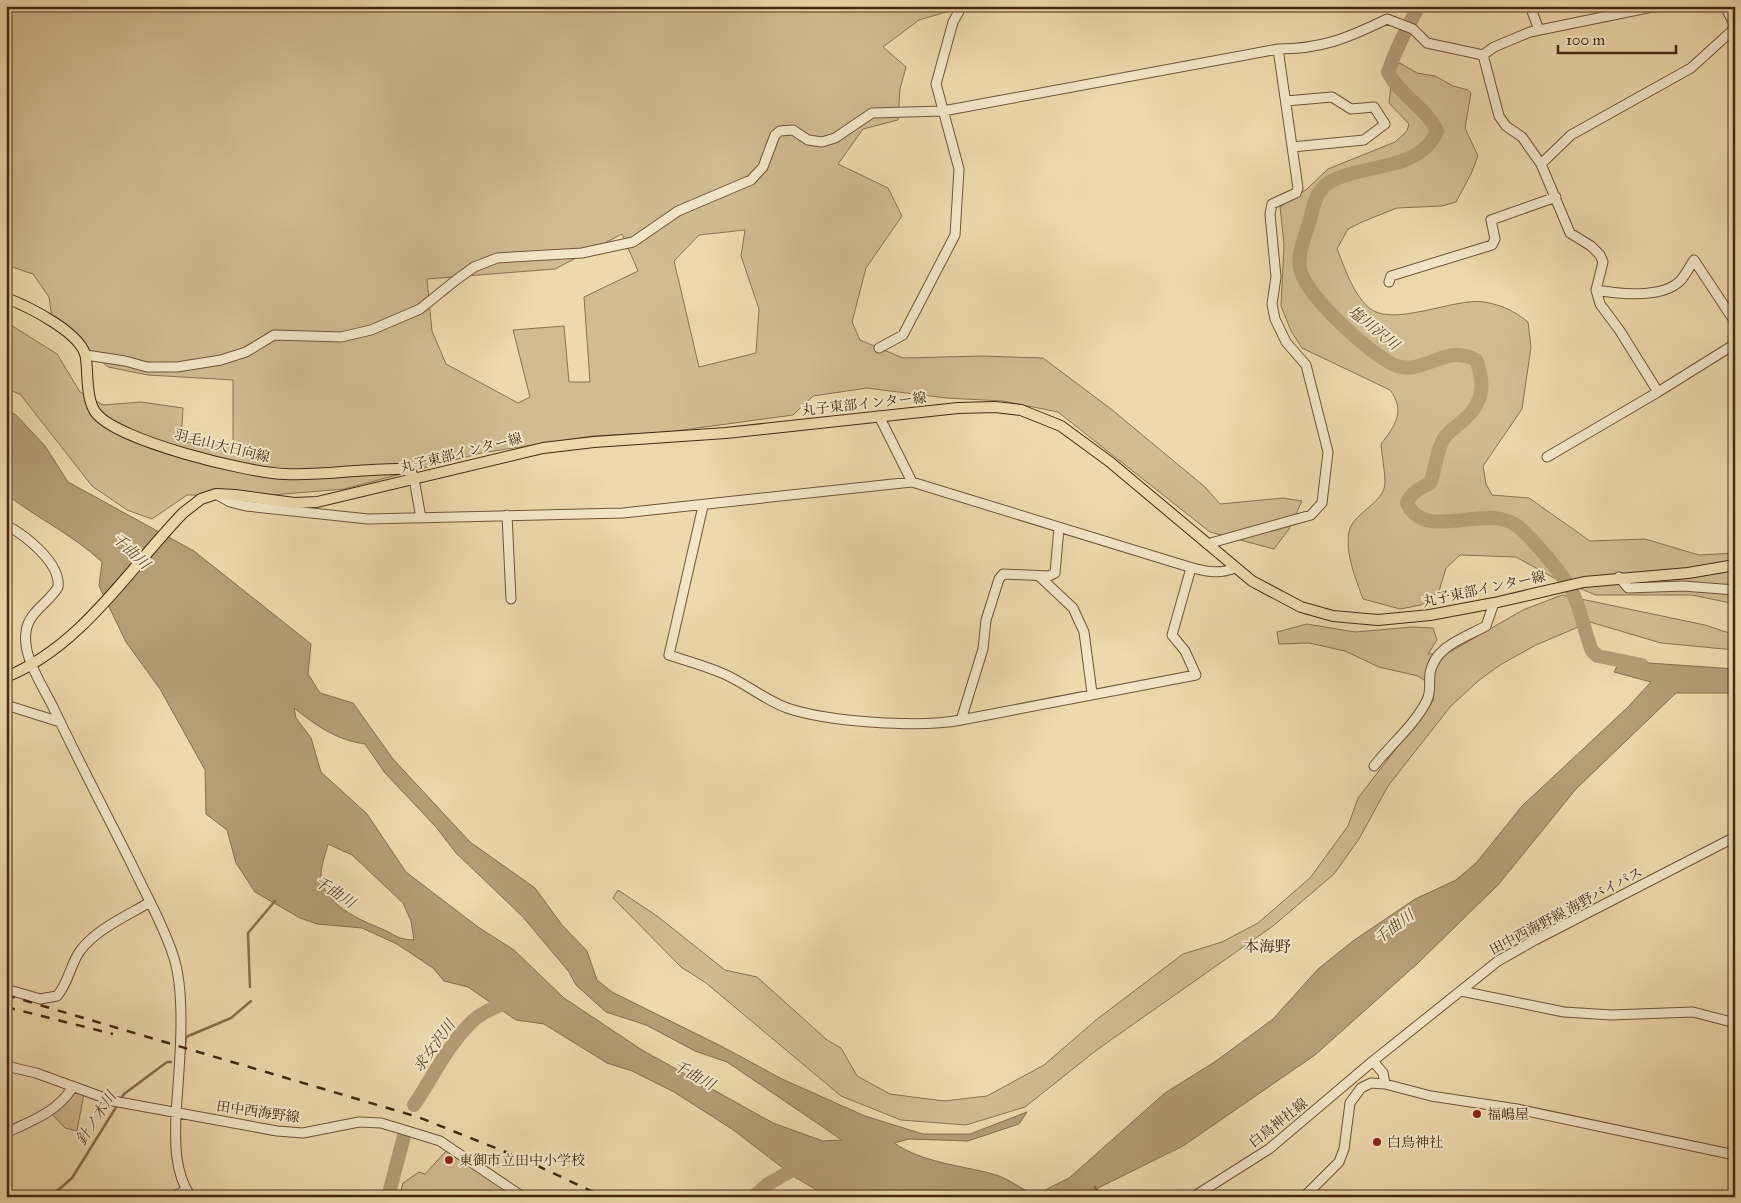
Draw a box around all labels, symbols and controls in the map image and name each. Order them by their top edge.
scale bar [1558,22,1676,54]
text: 100 m [1566,31,1606,49]
water label: 塩川沢川 [1345,302,1405,355]
street label: 丸子東部インター線 [801,389,927,419]
street label: 羽毛山大日向線 [172,426,272,466]
street label: 丸子東部インター線 [398,430,524,476]
water label: 千曲川 [108,529,155,574]
street label: 丸子東部インター線 [1421,568,1547,610]
street label: 田中西海野線 海野バイパス [1487,863,1645,959]
water label: 千曲川 [311,872,360,913]
water label: 千曲川 [1371,905,1419,948]
district label: 本海野 [1243,937,1291,956]
water label: 求女沢川 [409,1015,460,1076]
water label: 千曲川 [670,1056,720,1095]
water label: 針ノ木川 [72,1086,121,1148]
street label: 白鳥神社線 [1245,1095,1311,1151]
street label: 田中西海野線 [215,1098,301,1126]
place label: 福嶋屋 [1487,1106,1529,1123]
marker: 福嶋屋 [1471,1108,1483,1120]
place label: 白鳥神社 [1387,1134,1443,1151]
marker: 白鳥神社 [1371,1136,1383,1148]
place label: 東御市立田中小学校 [459,1152,585,1169]
marker: 東御市立田中小学校 [443,1154,455,1166]

